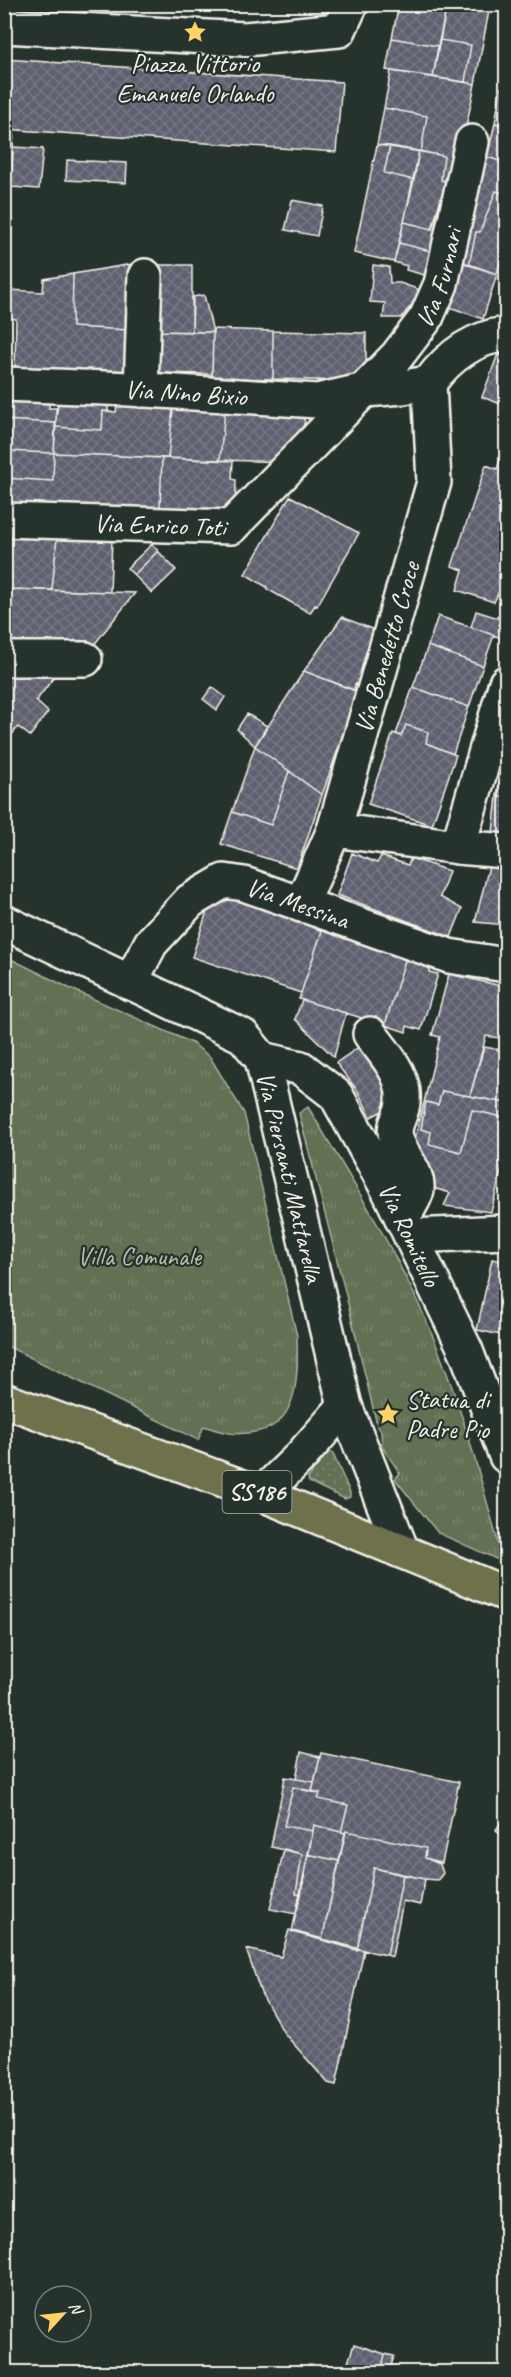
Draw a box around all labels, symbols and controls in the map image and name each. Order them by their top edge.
place icon: Piazza Vittorio Emanuele Orlando [182,19,208,45]
place label: Piazza Vittorio Emanuele Orlando [117,47,275,110]
street label: Via Furnari [408,222,470,335]
street label: Via Nino Bixio [124,372,250,413]
street label: Via Enrico Toti [94,506,229,543]
street label: Via Benedetto Croce [346,556,427,737]
street label: Via Messina [242,870,355,937]
street label: Via Piersanti Mattarella [249,1068,332,1287]
street label: Via Romitello [371,1177,450,1293]
park label: Villa Comunale [77,1240,203,1273]
place label: Statua di Padre Pio [406,1383,493,1446]
place icon: Statua di Padre Pio [375,1401,401,1427]
road number: SS186 [222,1471,292,1513]
north arrow [33,2284,93,2344]
text: N [64,2299,88,2319]

